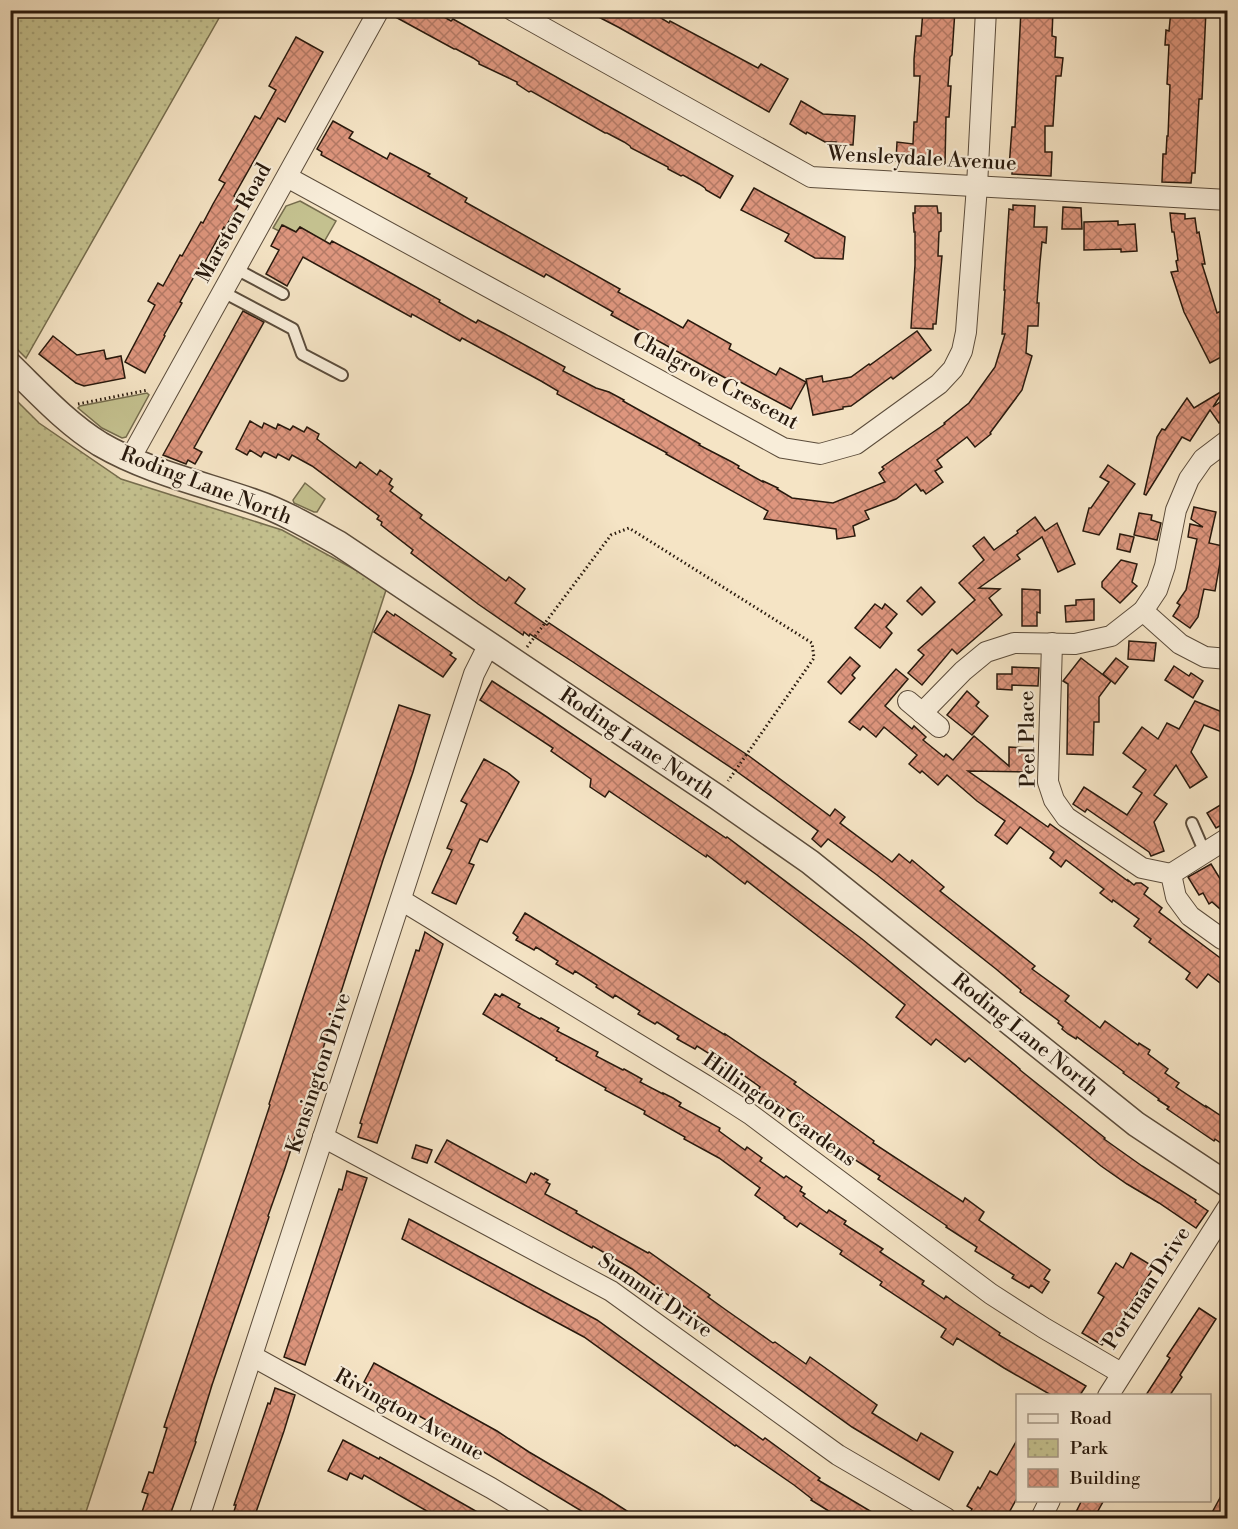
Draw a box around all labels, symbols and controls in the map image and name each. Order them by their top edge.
street label: Wensleydale Avenue [826,141,1017,177]
street label: Marston Road [191,159,277,287]
street label: Chalgrove Crescent [627,326,803,436]
street label: Roding Lane North [117,441,296,531]
street label: Roding Lane North [554,682,720,806]
street label: Peel Place [1014,690,1042,788]
street label: Roding Lane North [946,968,1104,1103]
street label: Kensington Drive [281,989,357,1157]
street label: Hillington Gardens [697,1047,861,1173]
street label: Portman Drive [1098,1222,1196,1354]
street label: Summit Drive [593,1248,717,1344]
street label: Rivington Avenue [330,1363,488,1467]
legend [1016,1394,1211,1502]
text: Road [1070,1407,1113,1430]
text: Park [1070,1437,1109,1460]
text: Building [1069,1467,1141,1490]

